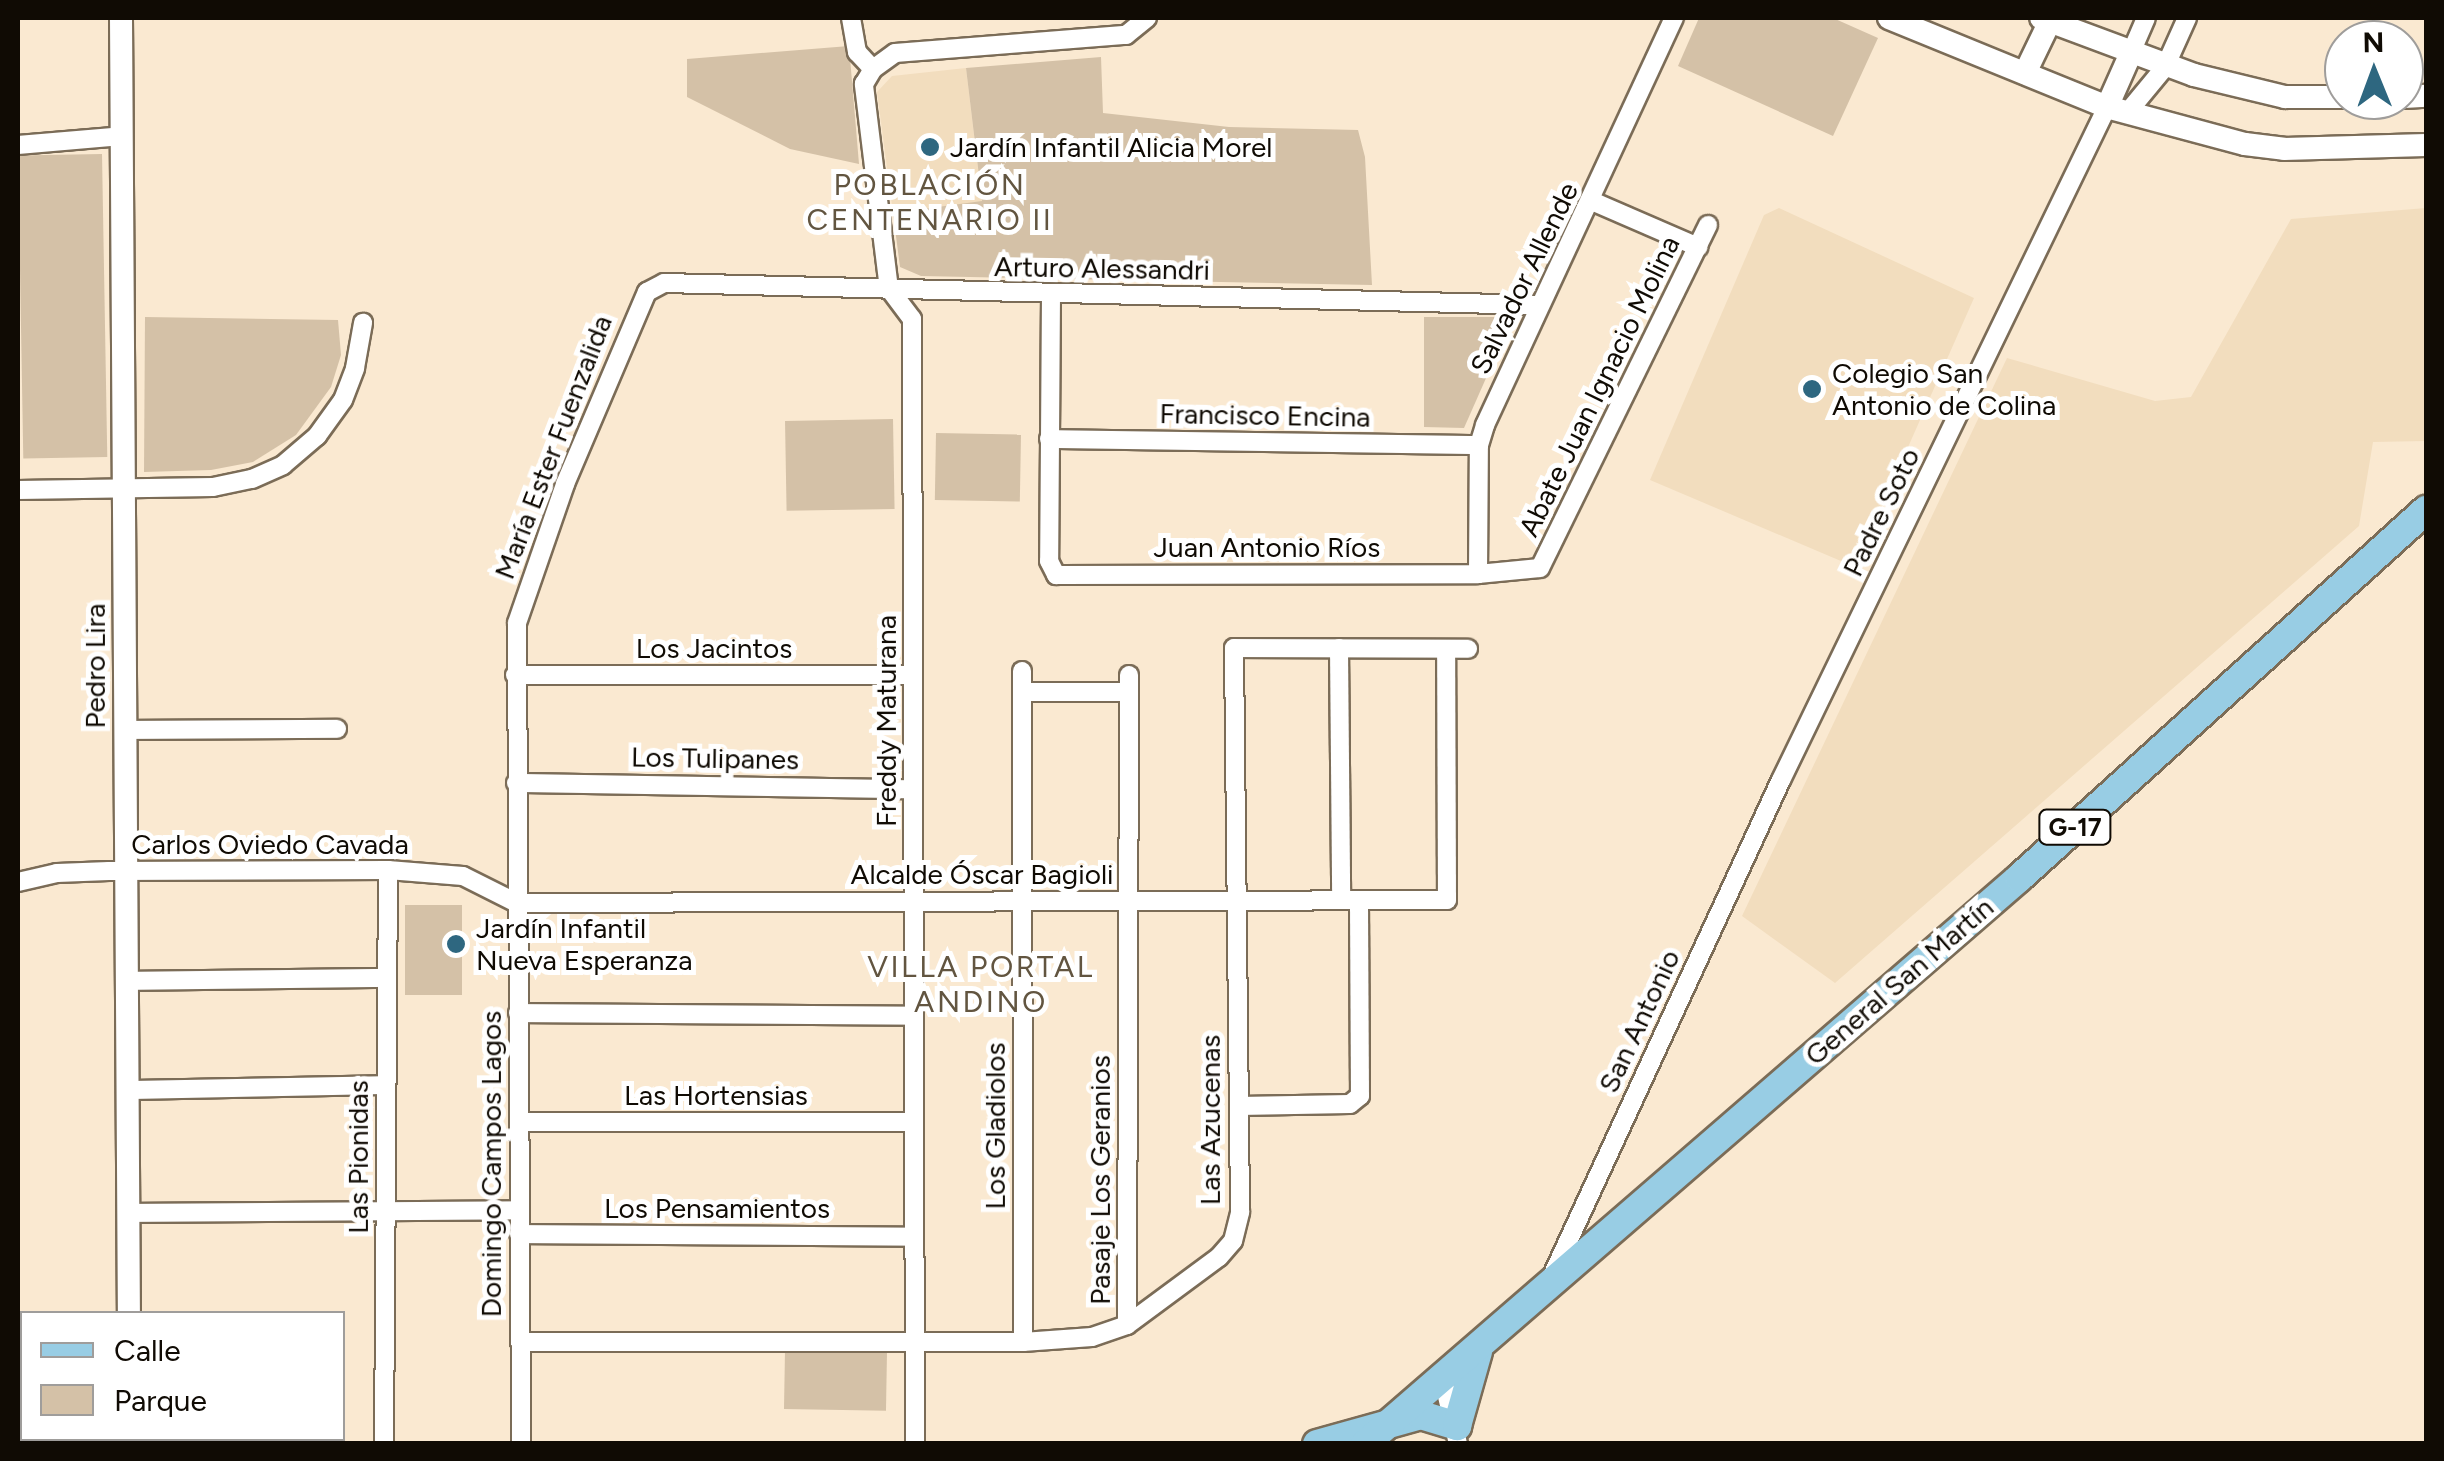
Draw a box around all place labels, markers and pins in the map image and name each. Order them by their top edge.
place label: Jardín Infantil Alicia Morel [950,130,1272,164]
marker: Jardín Infantil Alicia Morel [919,136,941,158]
place label: Colegio San Antonio de Colina [1832,356,2056,422]
marker: Colegio San Antonio de Colina [1801,378,1823,400]
place label: Jardín Infantil Nueva Esperanza [476,911,692,977]
marker: Jardín Infantil Nueva Esperanza [445,933,467,955]

